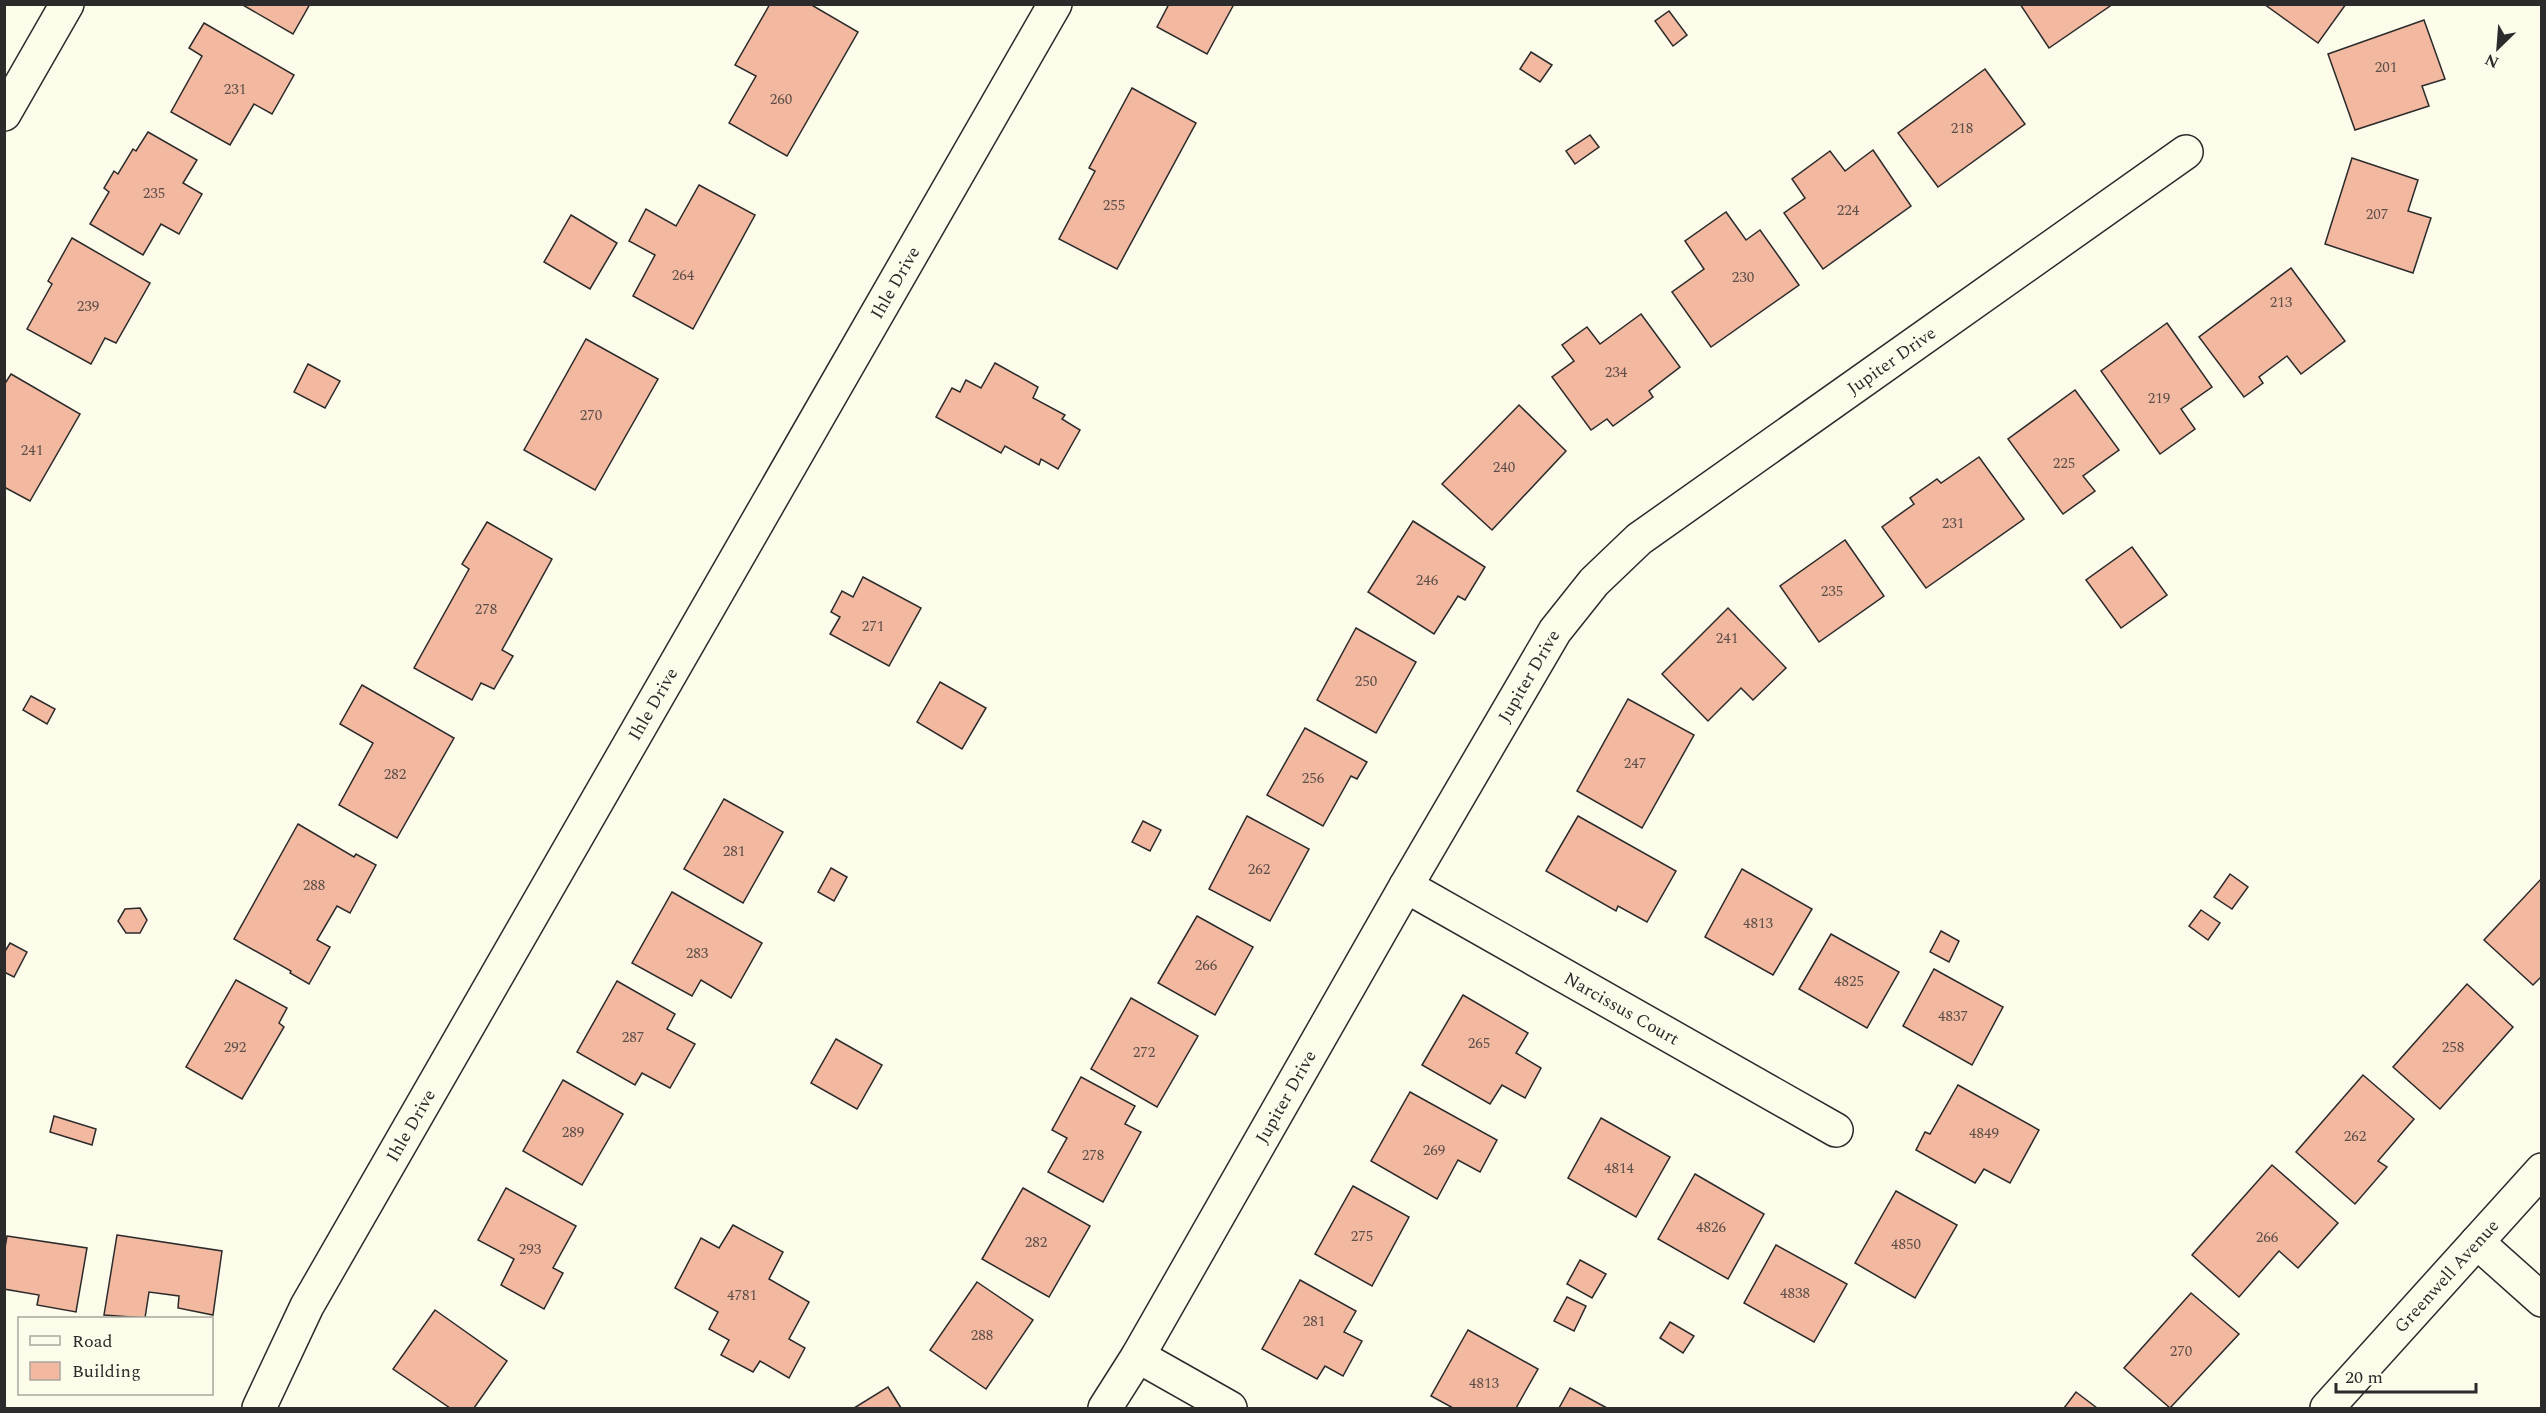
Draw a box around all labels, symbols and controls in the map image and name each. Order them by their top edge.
north arrow [2468,18,2528,78]
text: N [2481,47,2503,74]
house number: 201 [2375,56,2397,79]
house number: 231 [224,78,246,101]
house number: 260 [770,88,792,111]
house number: 218 [1951,117,1973,140]
house number: 235 [143,182,165,205]
house number: 255 [1103,194,1125,217]
house number: 224 [1837,199,1860,222]
house number: 207 [2366,203,2388,226]
street label: Ihle Drive [863,241,927,324]
house number: 264 [672,264,695,287]
house number: 230 [1732,266,1754,289]
house number: 213 [2270,291,2293,314]
house number: 239 [77,295,99,318]
street label: Jupiter Drive [1841,319,1941,401]
house number: 234 [1605,361,1628,384]
house number: 219 [2148,387,2170,410]
house number: 270 [580,404,602,427]
house number: 241 [21,439,43,462]
house number: 225 [2053,452,2075,475]
house number: 240 [1493,456,1515,479]
house number: 231 [1942,512,1964,535]
house number: 246 [1416,569,1439,592]
house number: 235 [1821,580,1843,603]
house number: 278 [475,598,497,621]
house number: 271 [862,615,884,638]
street label: Jupiter Drive [1491,624,1567,727]
house number: 241 [1716,627,1738,650]
street label: Ihle Drive [621,663,685,745]
house number: 250 [1355,670,1377,693]
house number: 247 [1624,752,1646,775]
house number: 282 [384,763,406,786]
house number: 256 [1302,767,1325,790]
house number: 281 [723,840,745,863]
house number: 262 [1248,858,1270,881]
house number: 288 [303,874,325,897]
house number: 4813 [1743,912,1773,935]
house number: 283 [686,942,709,965]
house number: 266 [1195,954,1218,977]
street label: Narcissus Court [1559,965,1684,1052]
house number: 4825 [1834,970,1864,993]
house number: 4837 [1938,1005,1968,1028]
house number: 287 [622,1026,644,1049]
house number: 265 [1468,1032,1490,1055]
house number: 292 [224,1036,246,1059]
house number: 258 [2442,1036,2464,1059]
house number: 272 [1133,1041,1155,1064]
street label: Jupiter Drive [1248,1045,1323,1148]
street label: Ihle Drive [379,1084,442,1167]
house number: 289 [562,1121,584,1144]
house number: 4849 [1969,1122,1999,1145]
house number: 262 [2344,1125,2366,1148]
house number: 269 [1423,1139,1445,1162]
house number: 278 [1082,1144,1104,1167]
house number: 4814 [1604,1157,1634,1180]
street label: Greenwell Avenue [2388,1213,2505,1339]
house number: 4826 [1696,1216,1726,1239]
house number: 275 [1351,1225,1373,1248]
house number: 266 [2256,1226,2279,1249]
house number: 282 [1025,1231,1047,1254]
house number: 4850 [1891,1233,1921,1256]
house number: 293 [519,1238,542,1261]
house number: 4838 [1780,1282,1810,1305]
house number: 4781 [727,1284,757,1307]
house number: 281 [1303,1310,1325,1333]
legend [18,1317,213,1395]
house number: 288 [971,1324,993,1347]
text: Road [72,1328,113,1355]
house number: 270 [2170,1340,2192,1363]
scale bar [2336,1356,2476,1394]
text: Building [72,1358,141,1385]
text: 20 m [2345,1364,2383,1391]
house number: 4813 [1469,1372,1499,1395]

